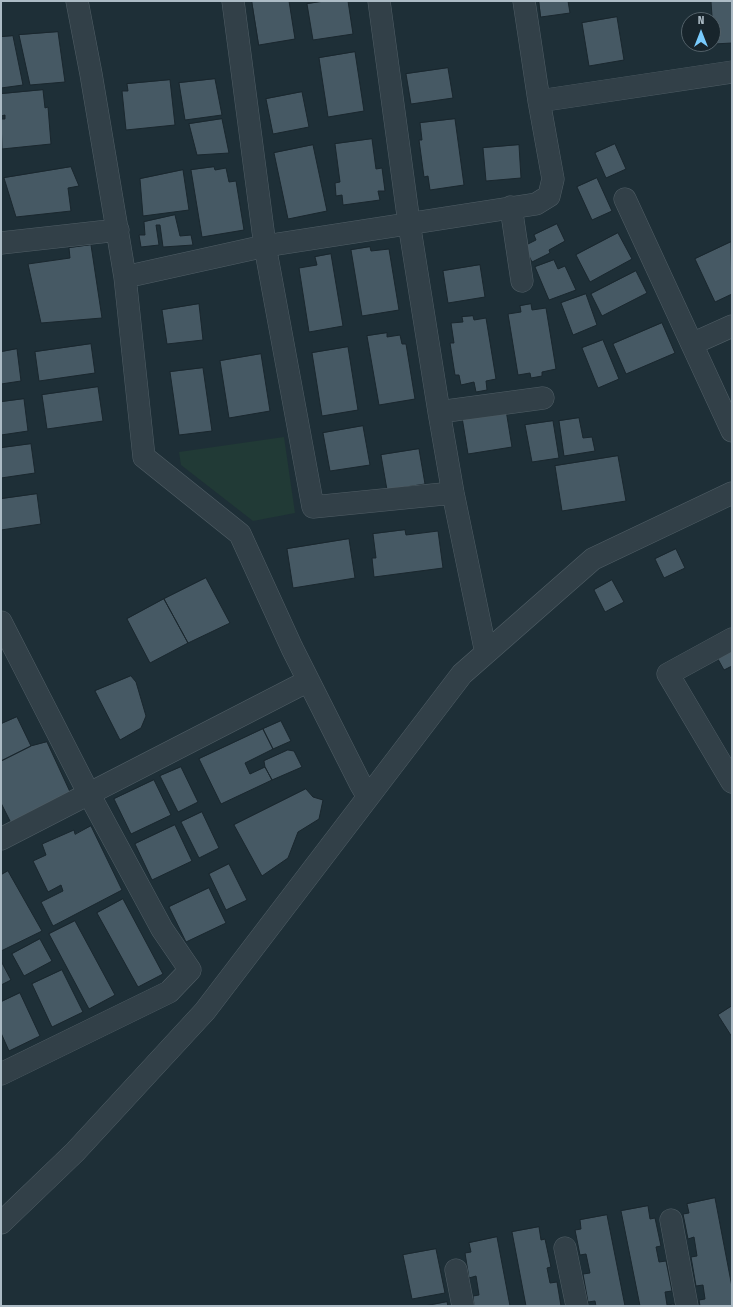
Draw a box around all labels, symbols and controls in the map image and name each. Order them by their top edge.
north arrow [681,12,721,52]
text: N [698,14,704,27]

